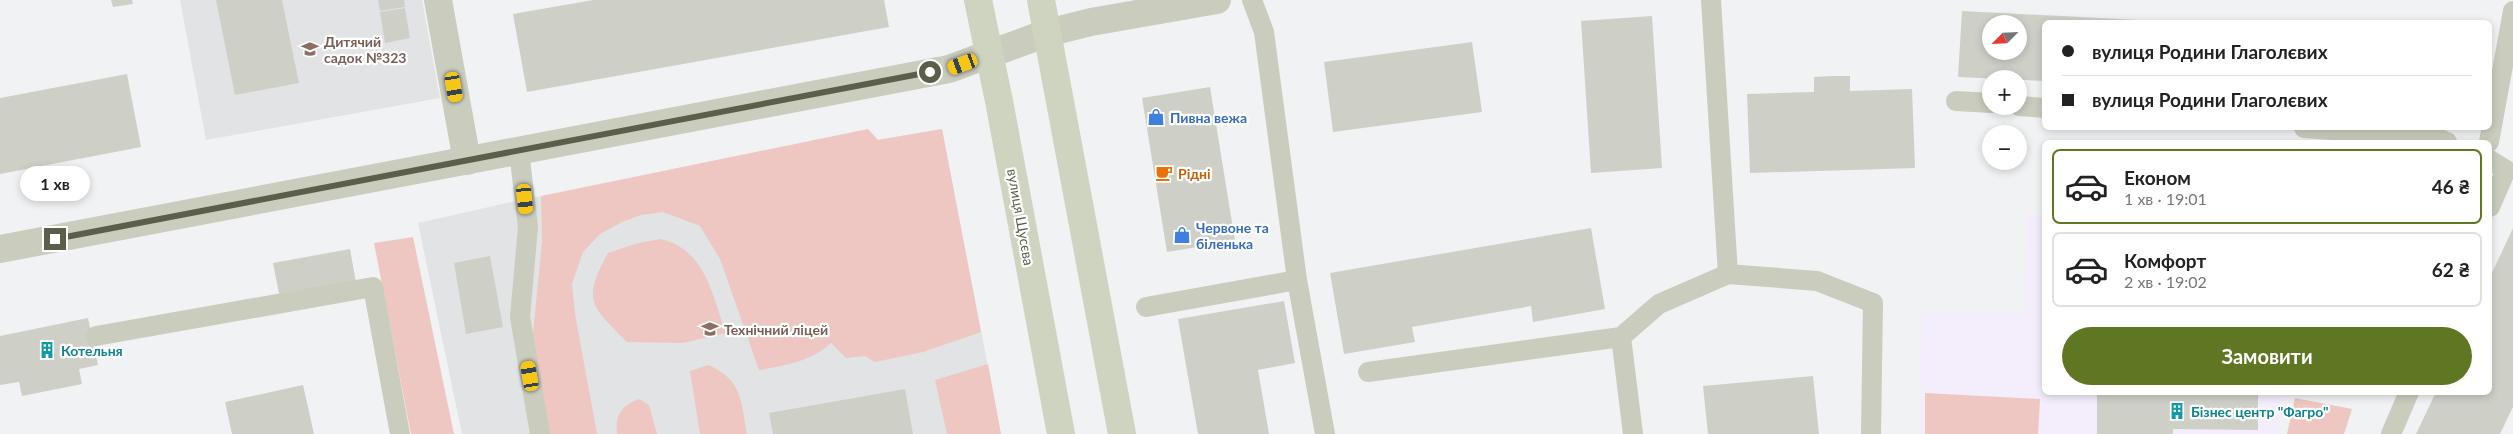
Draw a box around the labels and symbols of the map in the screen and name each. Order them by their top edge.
north arrow [1982,15,2028,60]
place label: Дитячий садок №323 [324,33,406,66]
school or university icon: Дитячий садок №323 [300,39,320,59]
car [946,52,979,76]
route start [919,61,941,83]
car [444,71,463,103]
shop icon: Пивна вежа [1146,107,1166,127]
place label: Пивна вежа [1170,109,1247,126]
cafe icon: Рідні [1154,163,1174,183]
place label: Рідні [1178,165,1211,182]
callout: 1 хв [20,166,90,202]
street label: вулиця Щусєва [1004,167,1038,267]
car [515,183,534,215]
place label: Червоне та біленька [1196,219,1269,252]
shop icon: Червоне та біленька [1172,225,1192,245]
route end [44,228,66,250]
school or university icon: Технічний ліцей [700,319,720,339]
place label: Технічний ліцей [724,321,828,338]
building icon: Котельня [37,340,57,360]
place label: Котельня [61,342,123,359]
car [520,360,539,392]
building icon: Бізнес центр "Фагро" [2167,401,2187,421]
place label: Бізнес центр "Фагро" [2191,403,2329,420]

